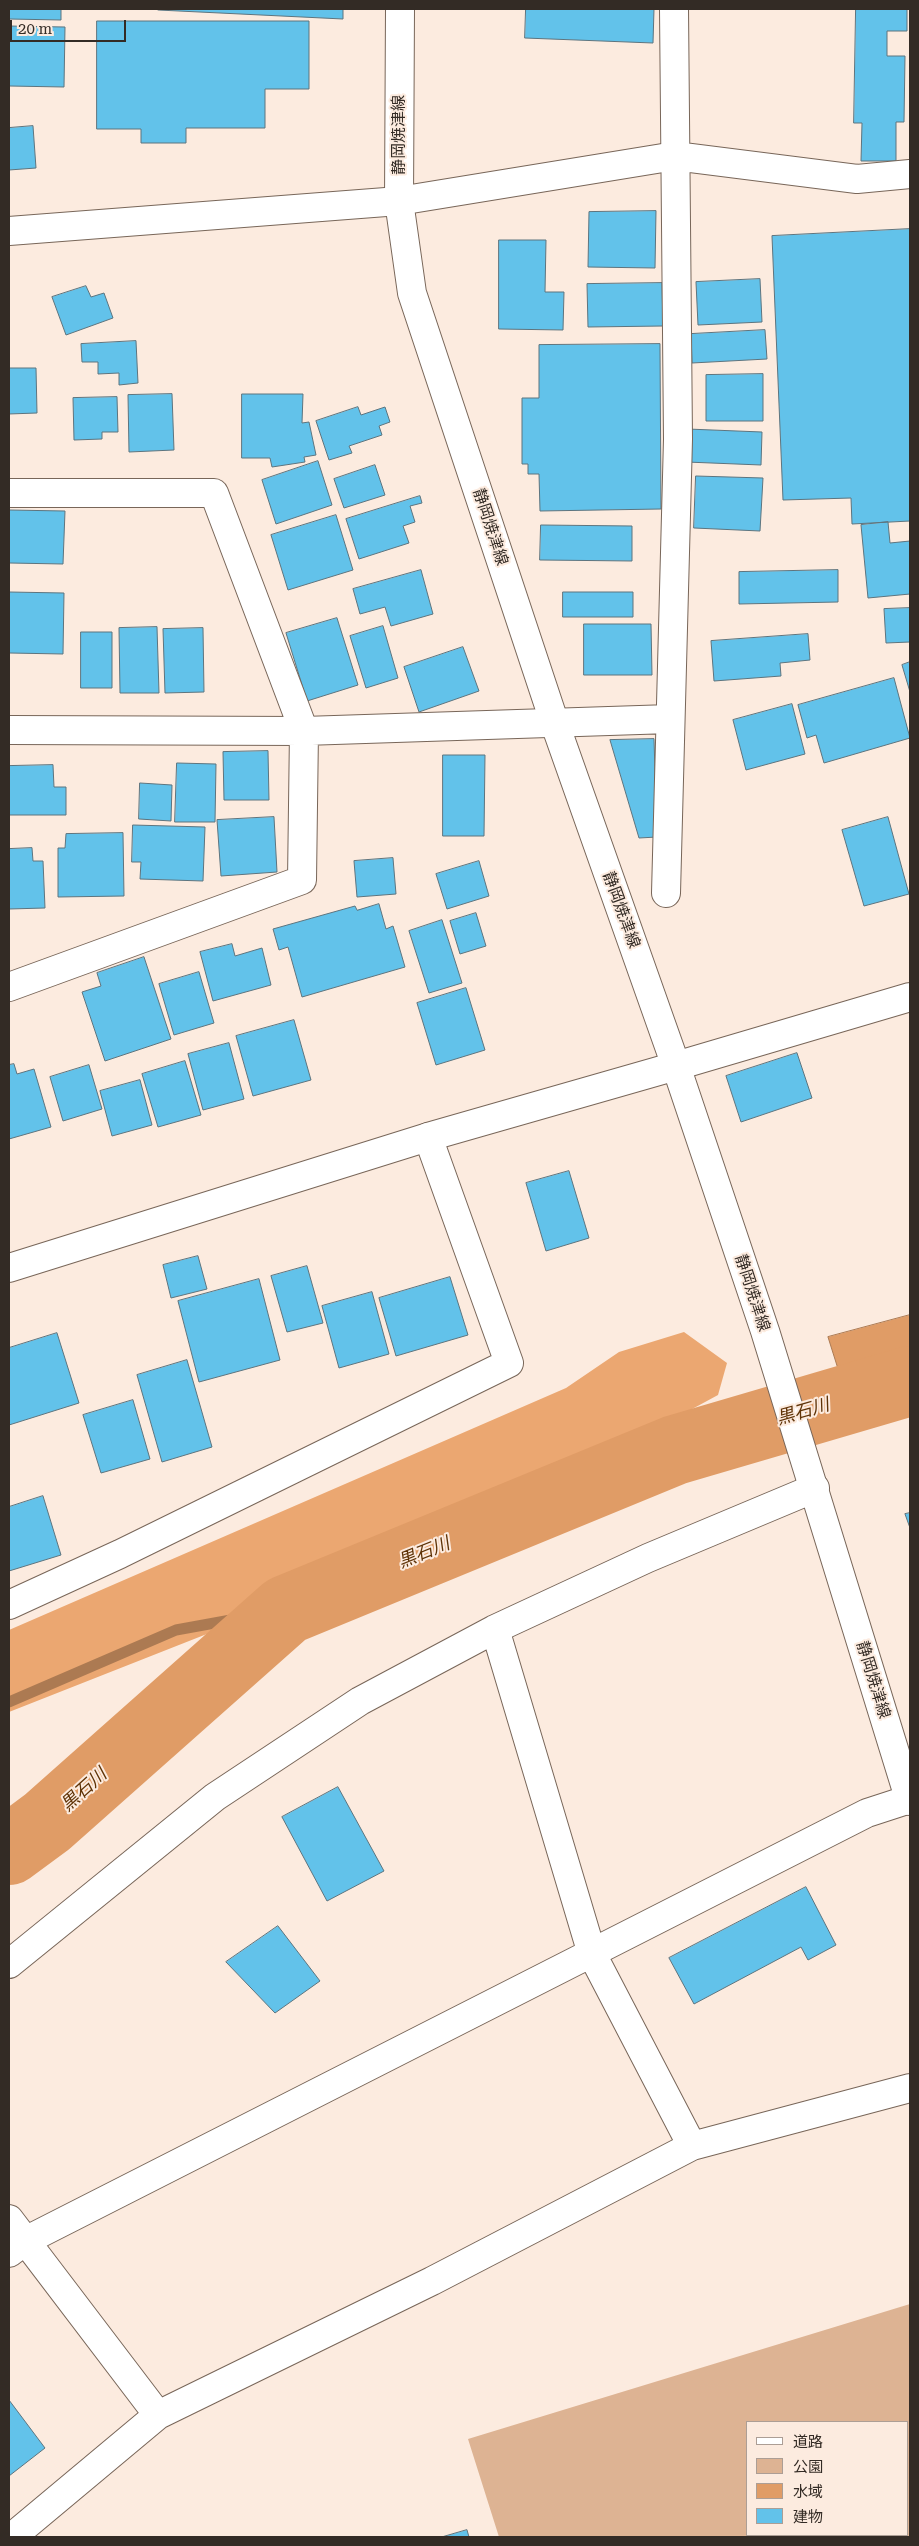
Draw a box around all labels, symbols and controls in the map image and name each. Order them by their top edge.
scale bar [12,10,129,42]
text: 20 m [18,20,52,38]
street label: 静岡焼津線 [389,95,409,175]
street label: 静岡焼津線 [469,486,511,568]
street label: 静岡焼津線 [598,869,644,951]
street label: 静岡焼津線 [731,1252,773,1334]
water label: 黒石川 [774,1394,832,1430]
water label: 黒石川 [395,1533,453,1573]
street label: 静岡焼津線 [852,1639,894,1721]
water label: 黒石川 [57,1764,111,1816]
legend [746,2421,909,2536]
text: 道路 [793,2433,823,2451]
text: 公園 [793,2458,823,2476]
text: 水域 [793,2483,823,2501]
text: 建物 [793,2508,823,2526]

